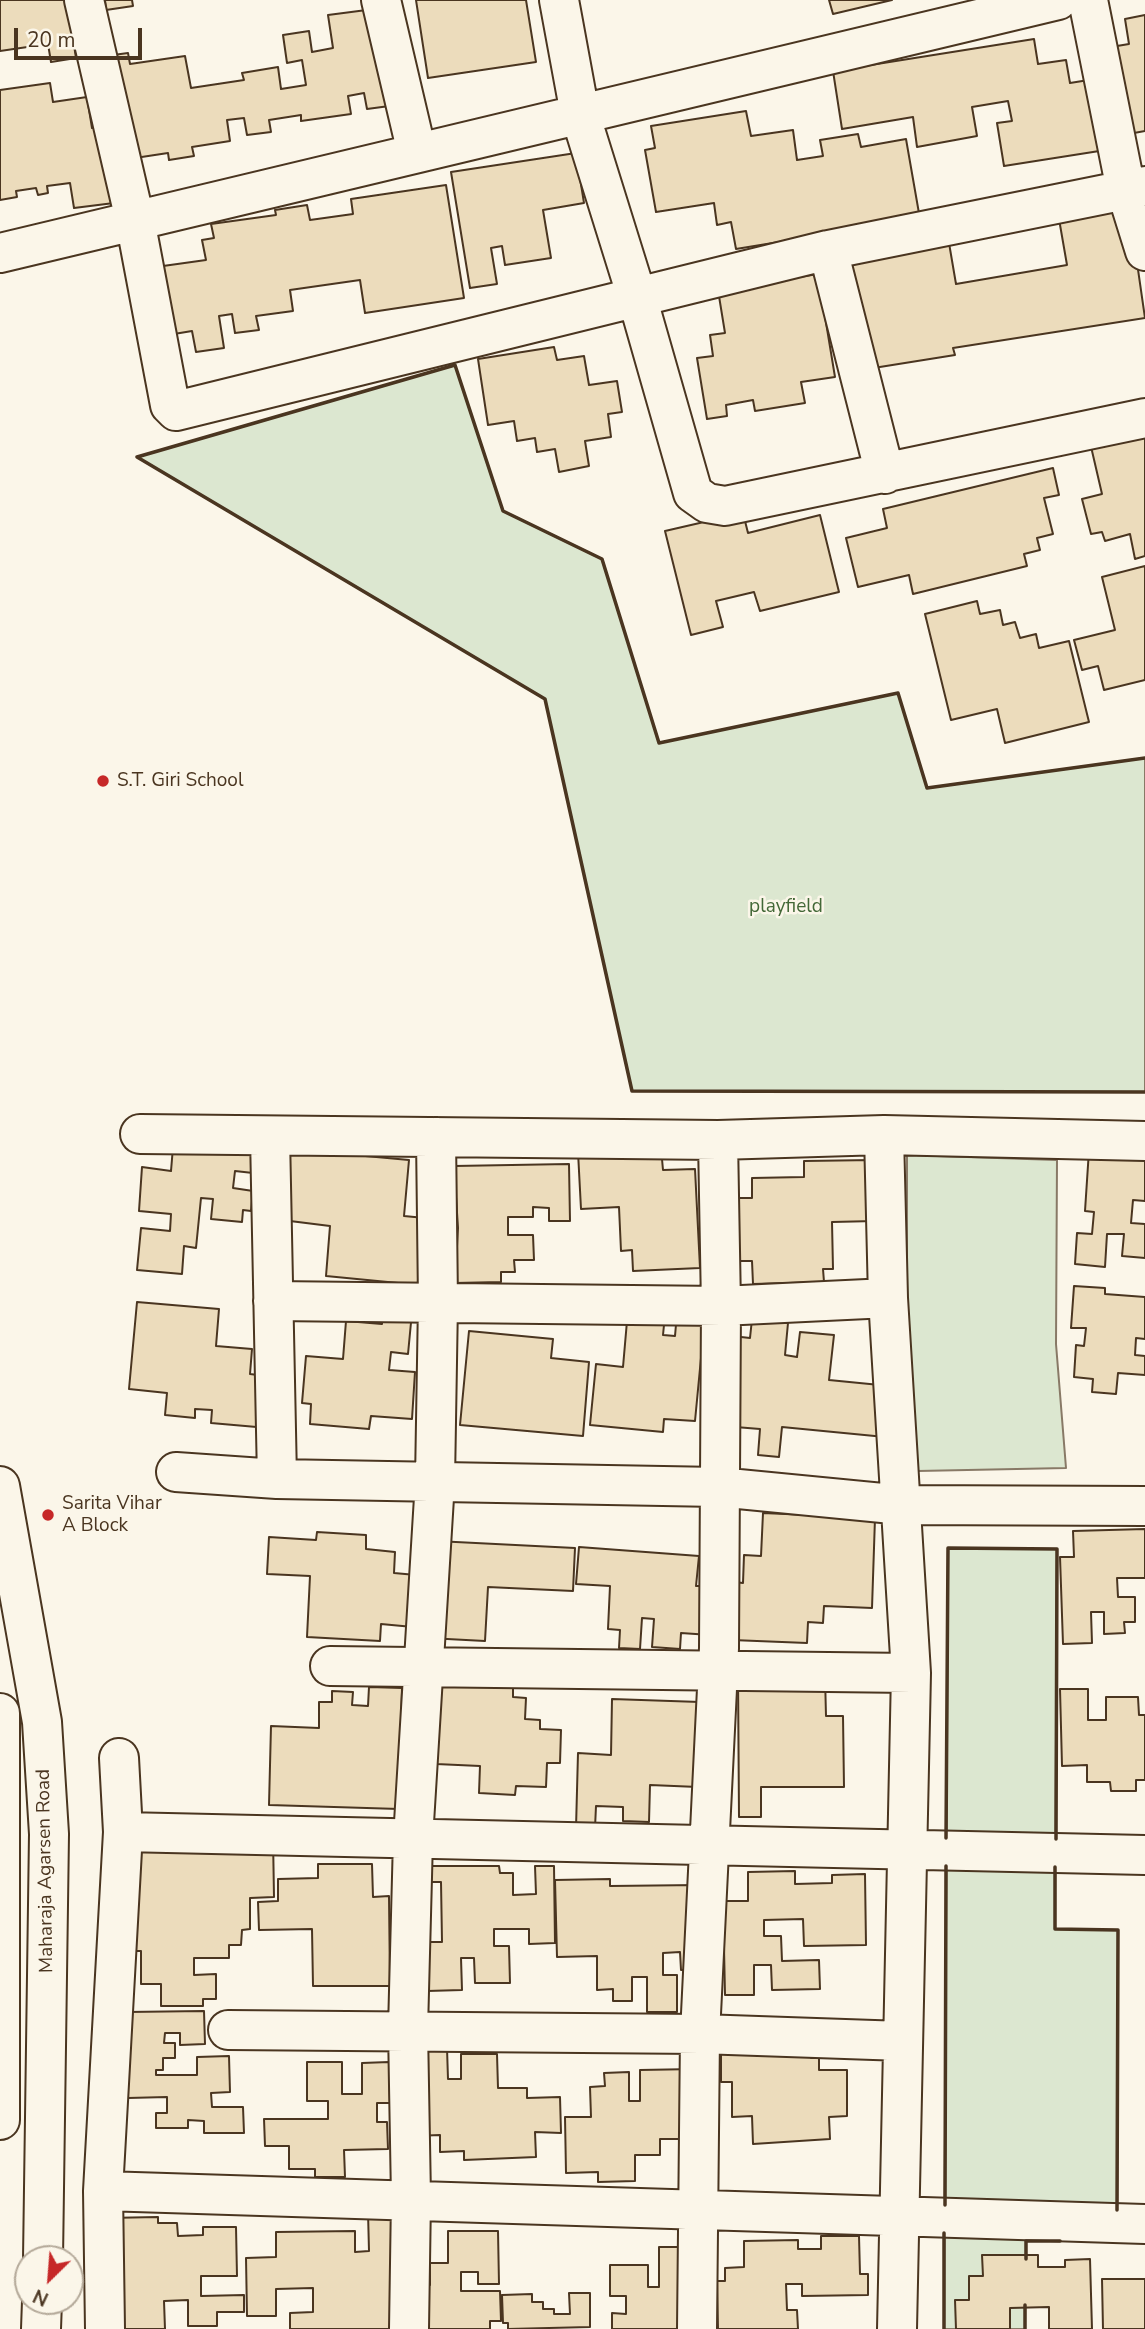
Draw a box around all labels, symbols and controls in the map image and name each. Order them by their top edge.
scale bar [18,14,145,58]
text: 20 m [27,26,76,54]
place label: S.T. Giri School [117,770,244,792]
marker: S.T. Giri School [95,773,111,789]
park label: playfield [749,896,823,918]
place label: Sarita Vihar A Block [62,1493,162,1537]
marker: Sarita Vihar A Block [40,1507,56,1523]
street label: Maharaja Agarsen Road [33,1769,59,1973]
north arrow [14,2245,84,2315]
text: N [29,2282,53,2312]

